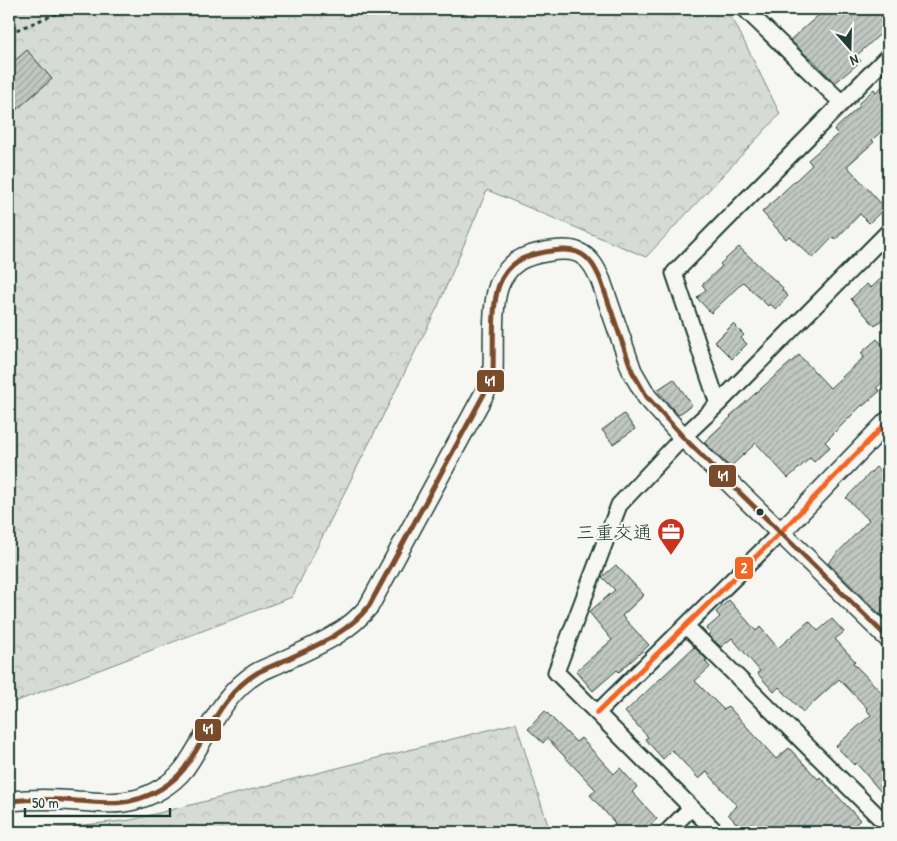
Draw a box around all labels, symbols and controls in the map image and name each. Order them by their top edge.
north arrow [824,22,874,72]
text: N [847,50,861,71]
line badge: 41 [476,369,505,393]
text: 41 [485,371,495,390]
line badge: 41 [708,464,737,488]
text: 41 [718,466,728,485]
unlabelled marker [755,507,765,517]
office icon: 三重交通 [656,517,686,556]
place label: 三重交通 [576,519,652,545]
line badge: 2 [734,556,754,580]
text: 2 [741,558,748,577]
line badge: 41 [194,718,222,742]
text: 41 [203,719,213,738]
scale bar [25,786,170,818]
text: 50 m [32,792,59,813]

